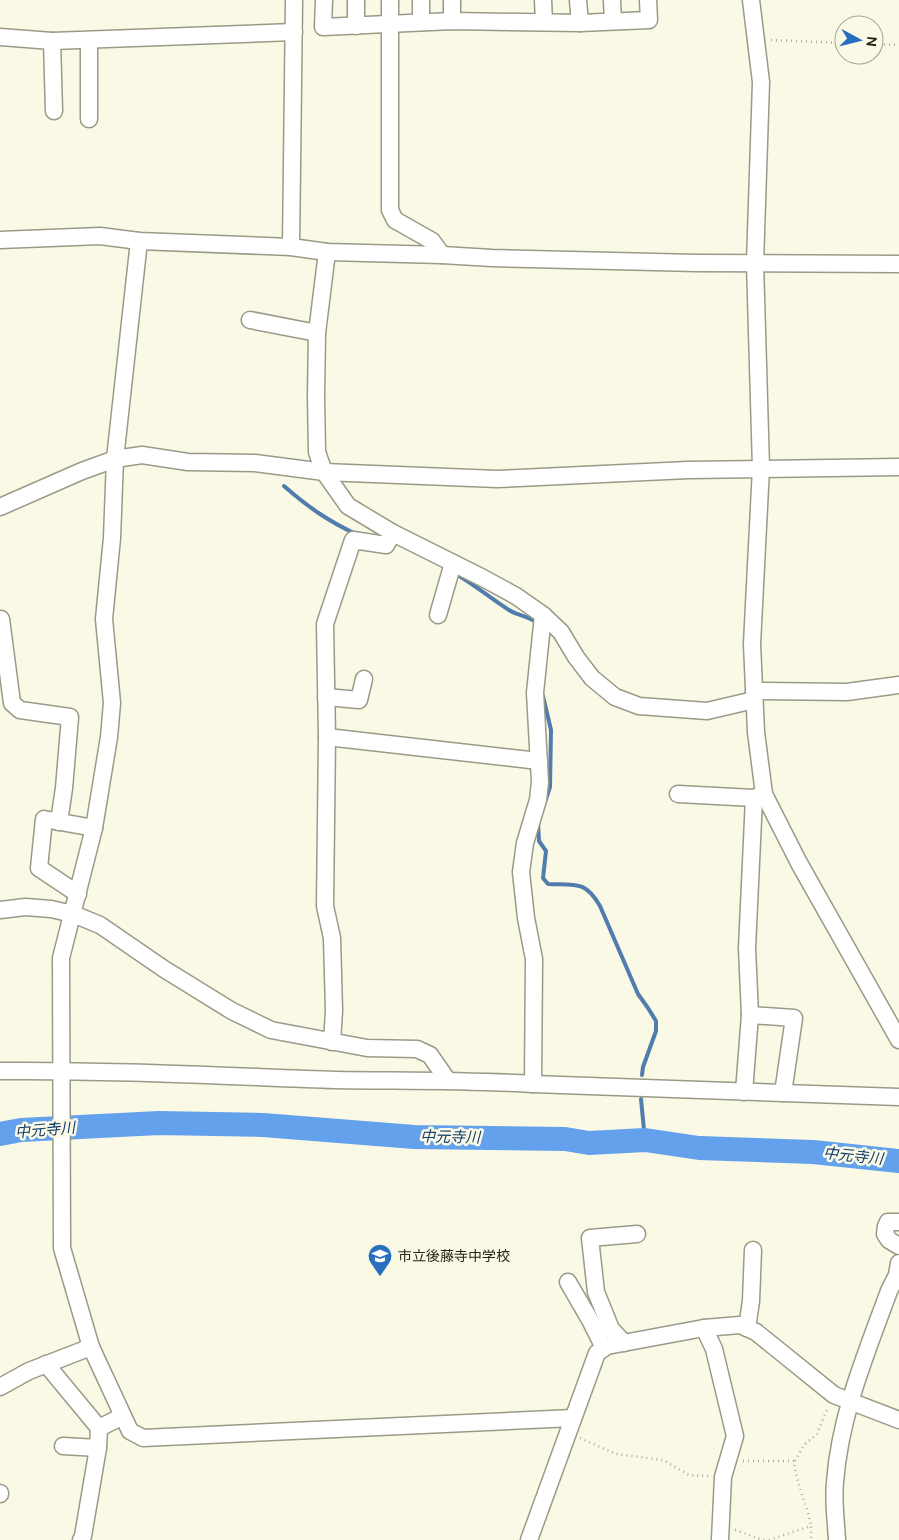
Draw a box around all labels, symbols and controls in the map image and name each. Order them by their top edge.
north arrow [834,15,884,65]
text: N [863,35,880,48]
water label: 中元寺川 [14,1118,78,1141]
water label: 中元寺川 [420,1127,482,1146]
water label: 中元寺川 [822,1144,886,1167]
school or university icon: 市立後藤寺中学校 [367,1243,393,1277]
place label: 市立後藤寺中学校 [398,1248,510,1264]

